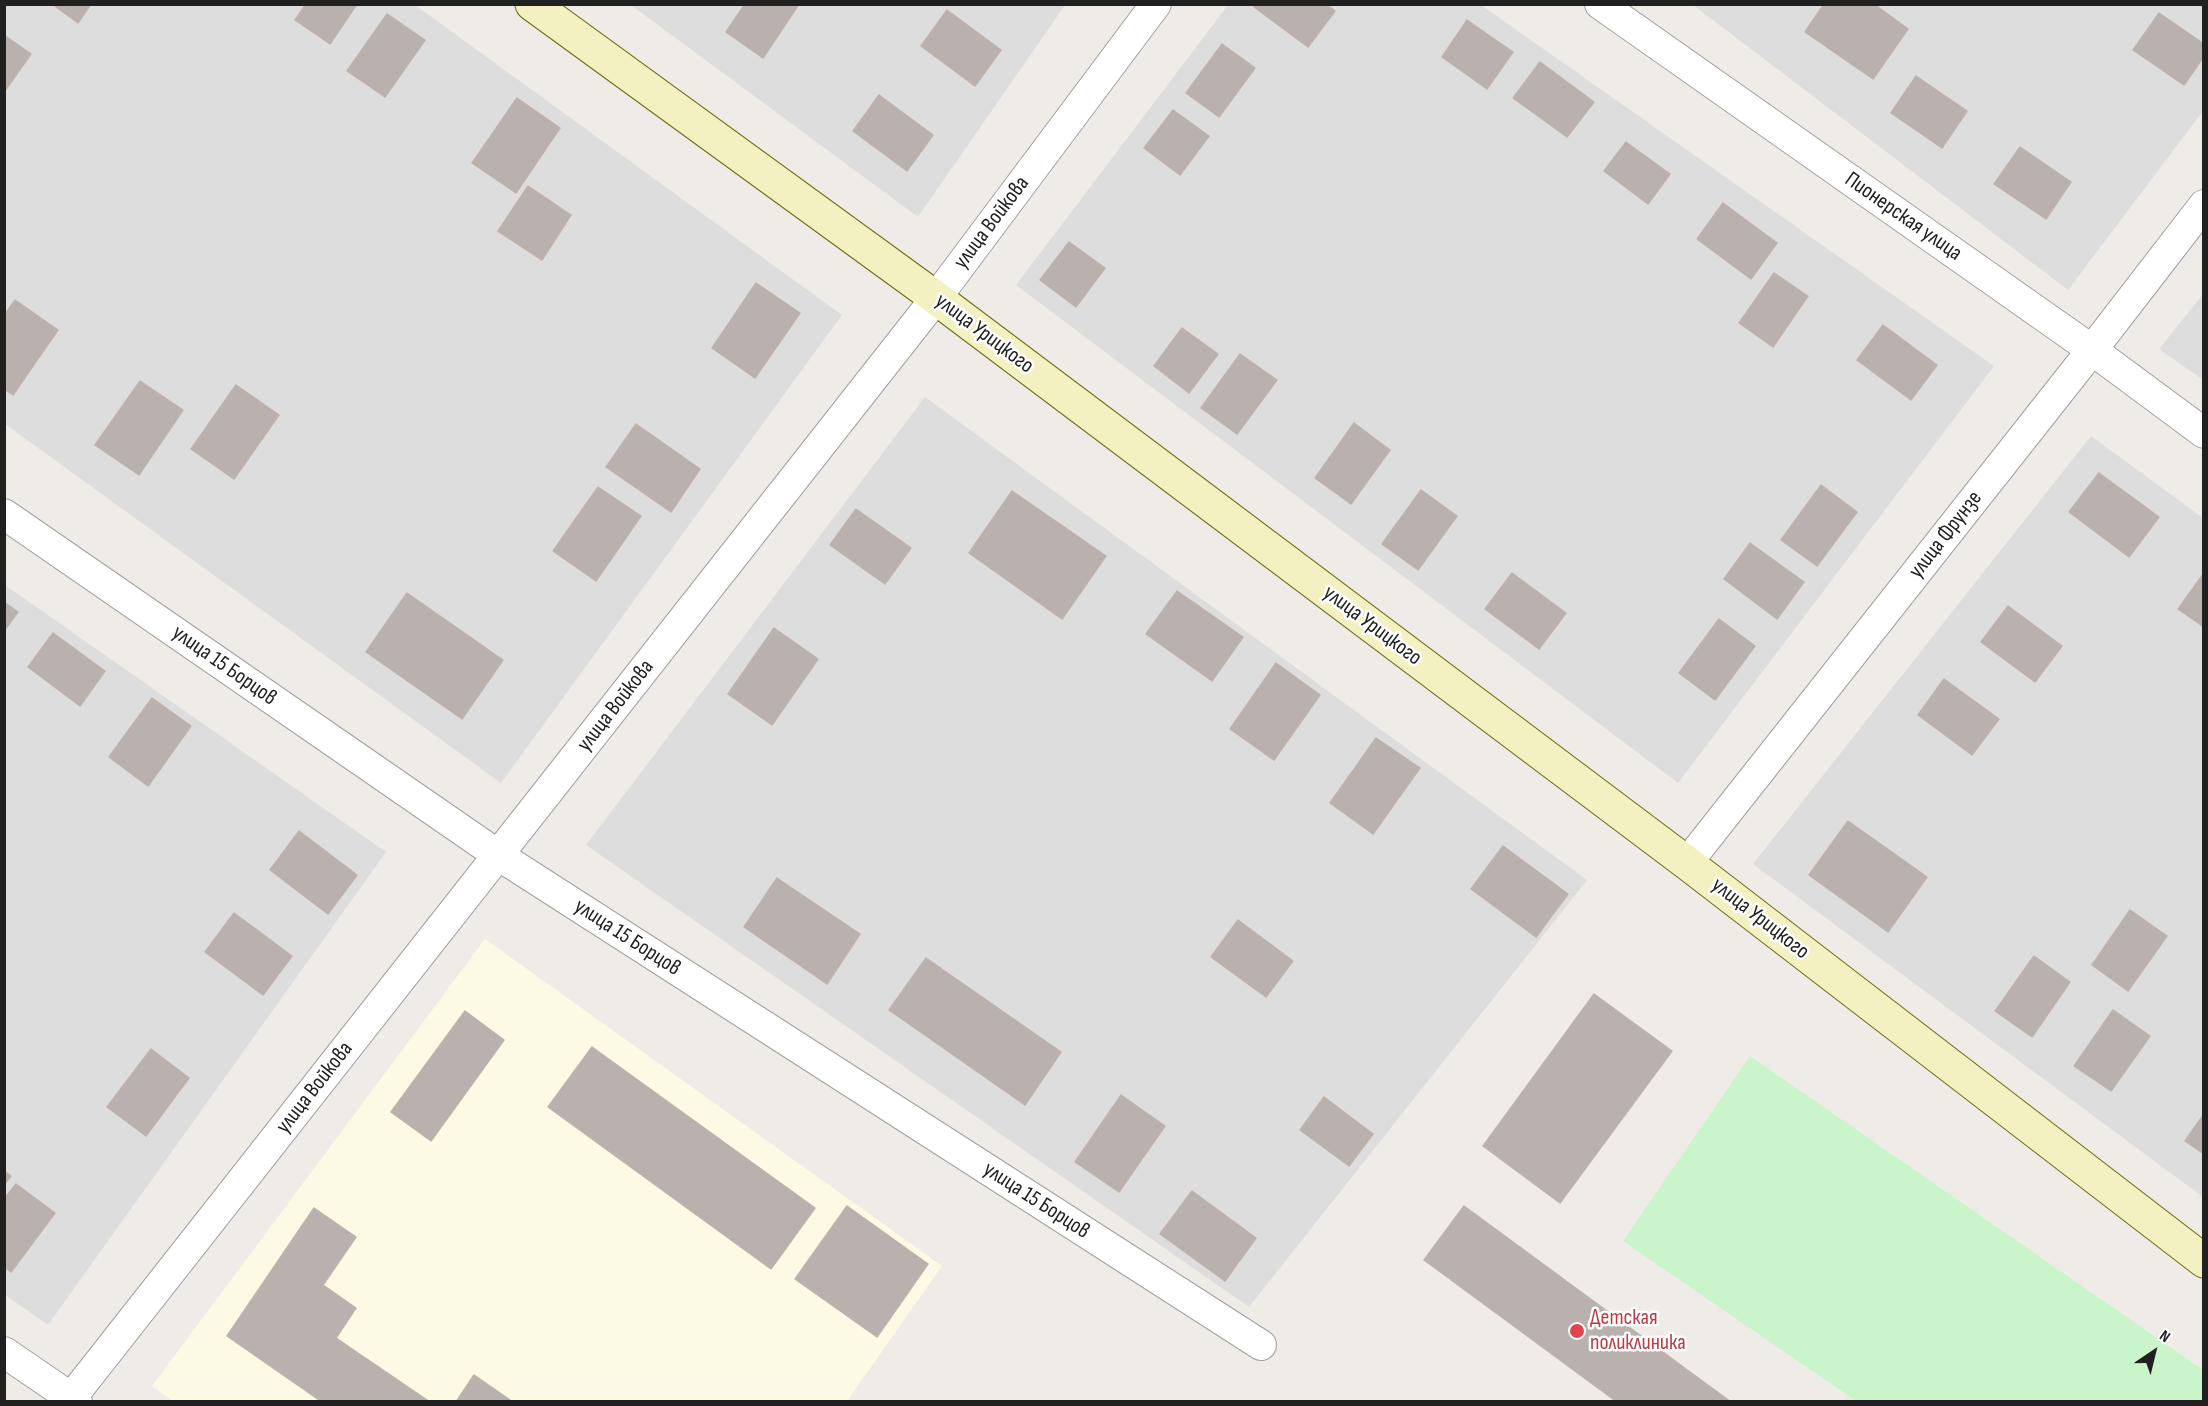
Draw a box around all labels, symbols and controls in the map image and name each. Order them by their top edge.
street label: Пионерская улица [1839,167,1967,267]
street label: улица Войкова [949,171,1035,275]
street label: улица Урицкого [929,288,1039,380]
street label: улица Фрунзе [1904,486,1988,584]
street label: улица Урицкого [1317,580,1427,672]
street label: улица 15 Борцов [167,620,281,712]
street label: улица Войкова [572,655,660,757]
street label: улица Урицкого [1706,873,1814,965]
street label: улица 15 Борцов [569,894,685,982]
street label: улица Войкова [271,1037,359,1139]
street label: улица 15 Борцов [978,1157,1094,1245]
place label: Детская поликлиника [1590,1305,1686,1356]
marker: Детская поликлиника [1568,1322,1586,1340]
north arrow [2124,1322,2184,1382]
text: N [2156,1327,2174,1347]

